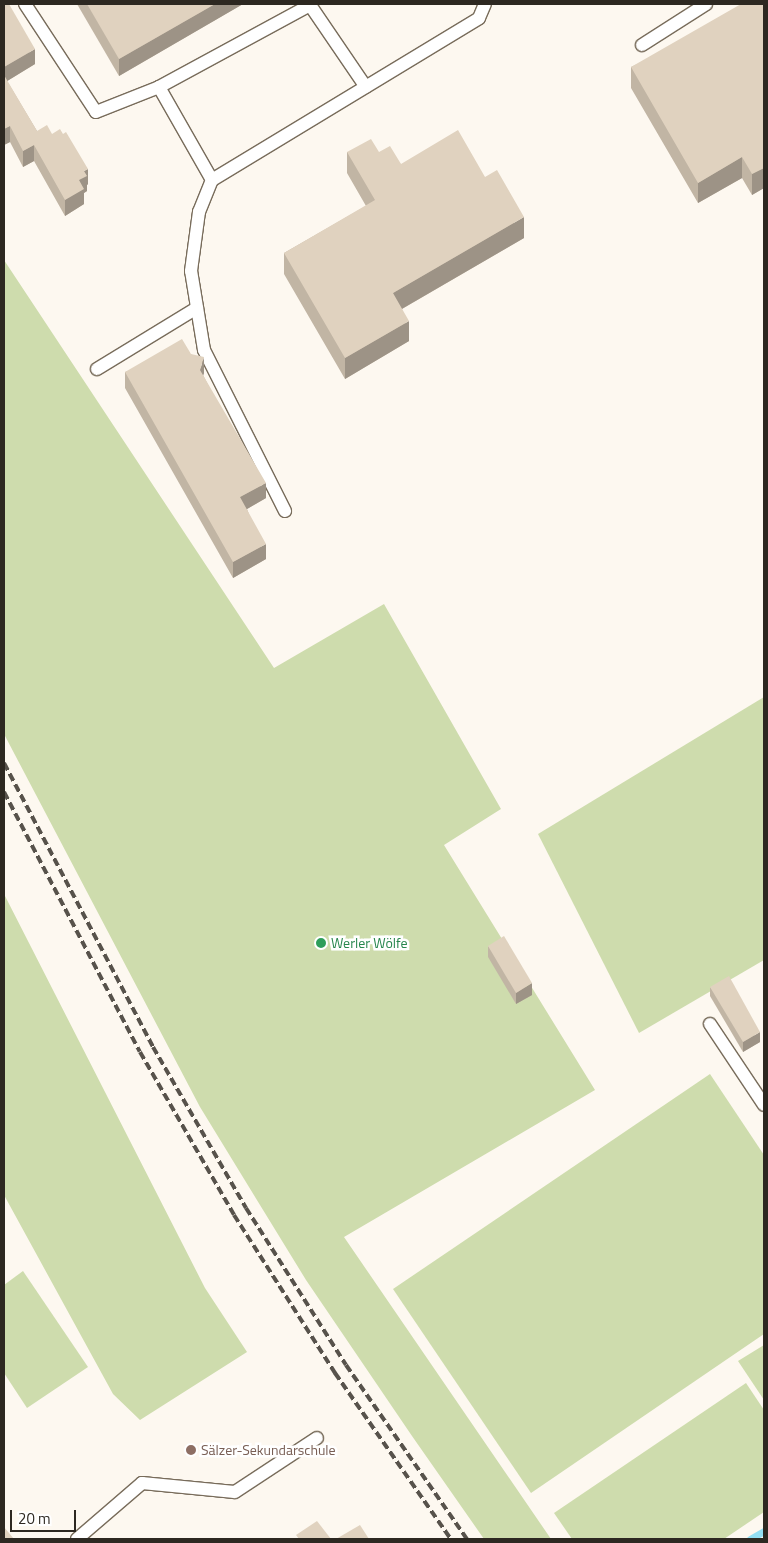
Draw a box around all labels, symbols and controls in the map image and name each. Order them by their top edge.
place label: Werler Wölfe [331,935,408,951]
marker: Werler Wölfe [315,937,327,949]
place label: Sälzer-Sekundarschule [201,1442,336,1458]
marker: Sälzer-Sekundarschule [185,1444,197,1456]
scale bar [12,1500,79,1532]
text: 20 m [18,1507,51,1530]

